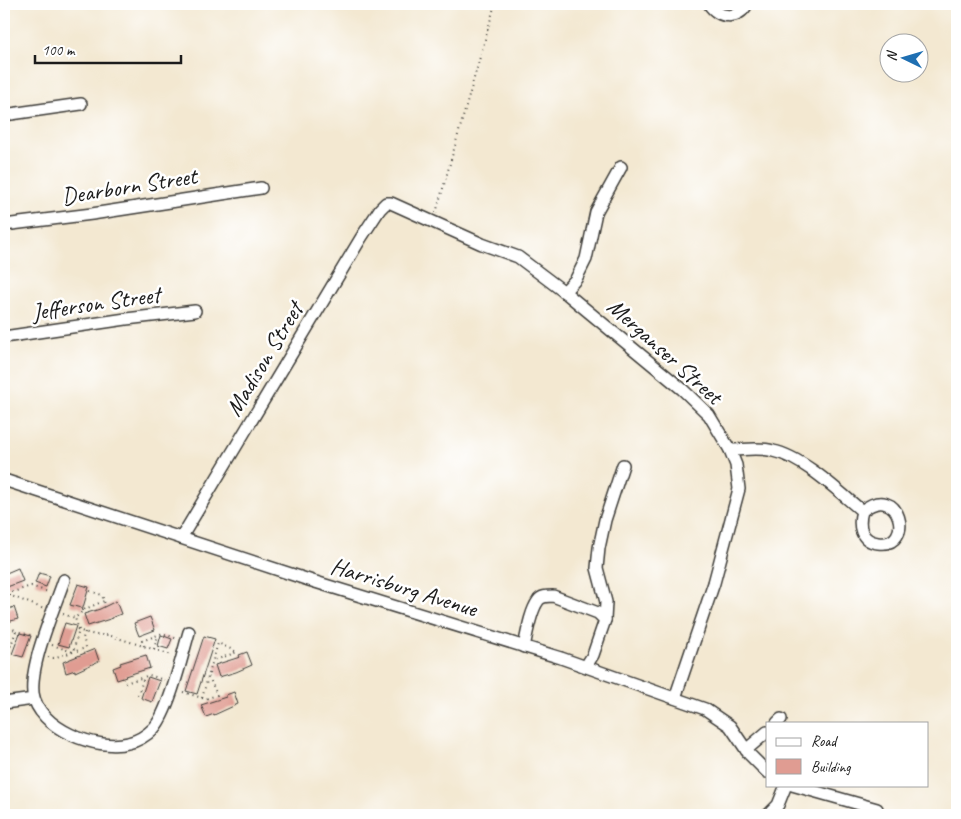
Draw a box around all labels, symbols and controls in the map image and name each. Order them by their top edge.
scale bar [35,32,181,64]
north arrow [878,32,928,82]
text: 100 m [42,41,76,60]
text: N [883,50,901,62]
street label: Dearborn Street [59,160,201,211]
street label: Jefferson Street [29,279,165,327]
street label: Merganser Street [601,291,730,412]
street label: Madison Street [218,294,311,421]
street label: Harrisburg Avenue [327,551,483,624]
legend [766,722,928,786]
text: Road [811,732,838,751]
text: Building [811,758,851,777]

